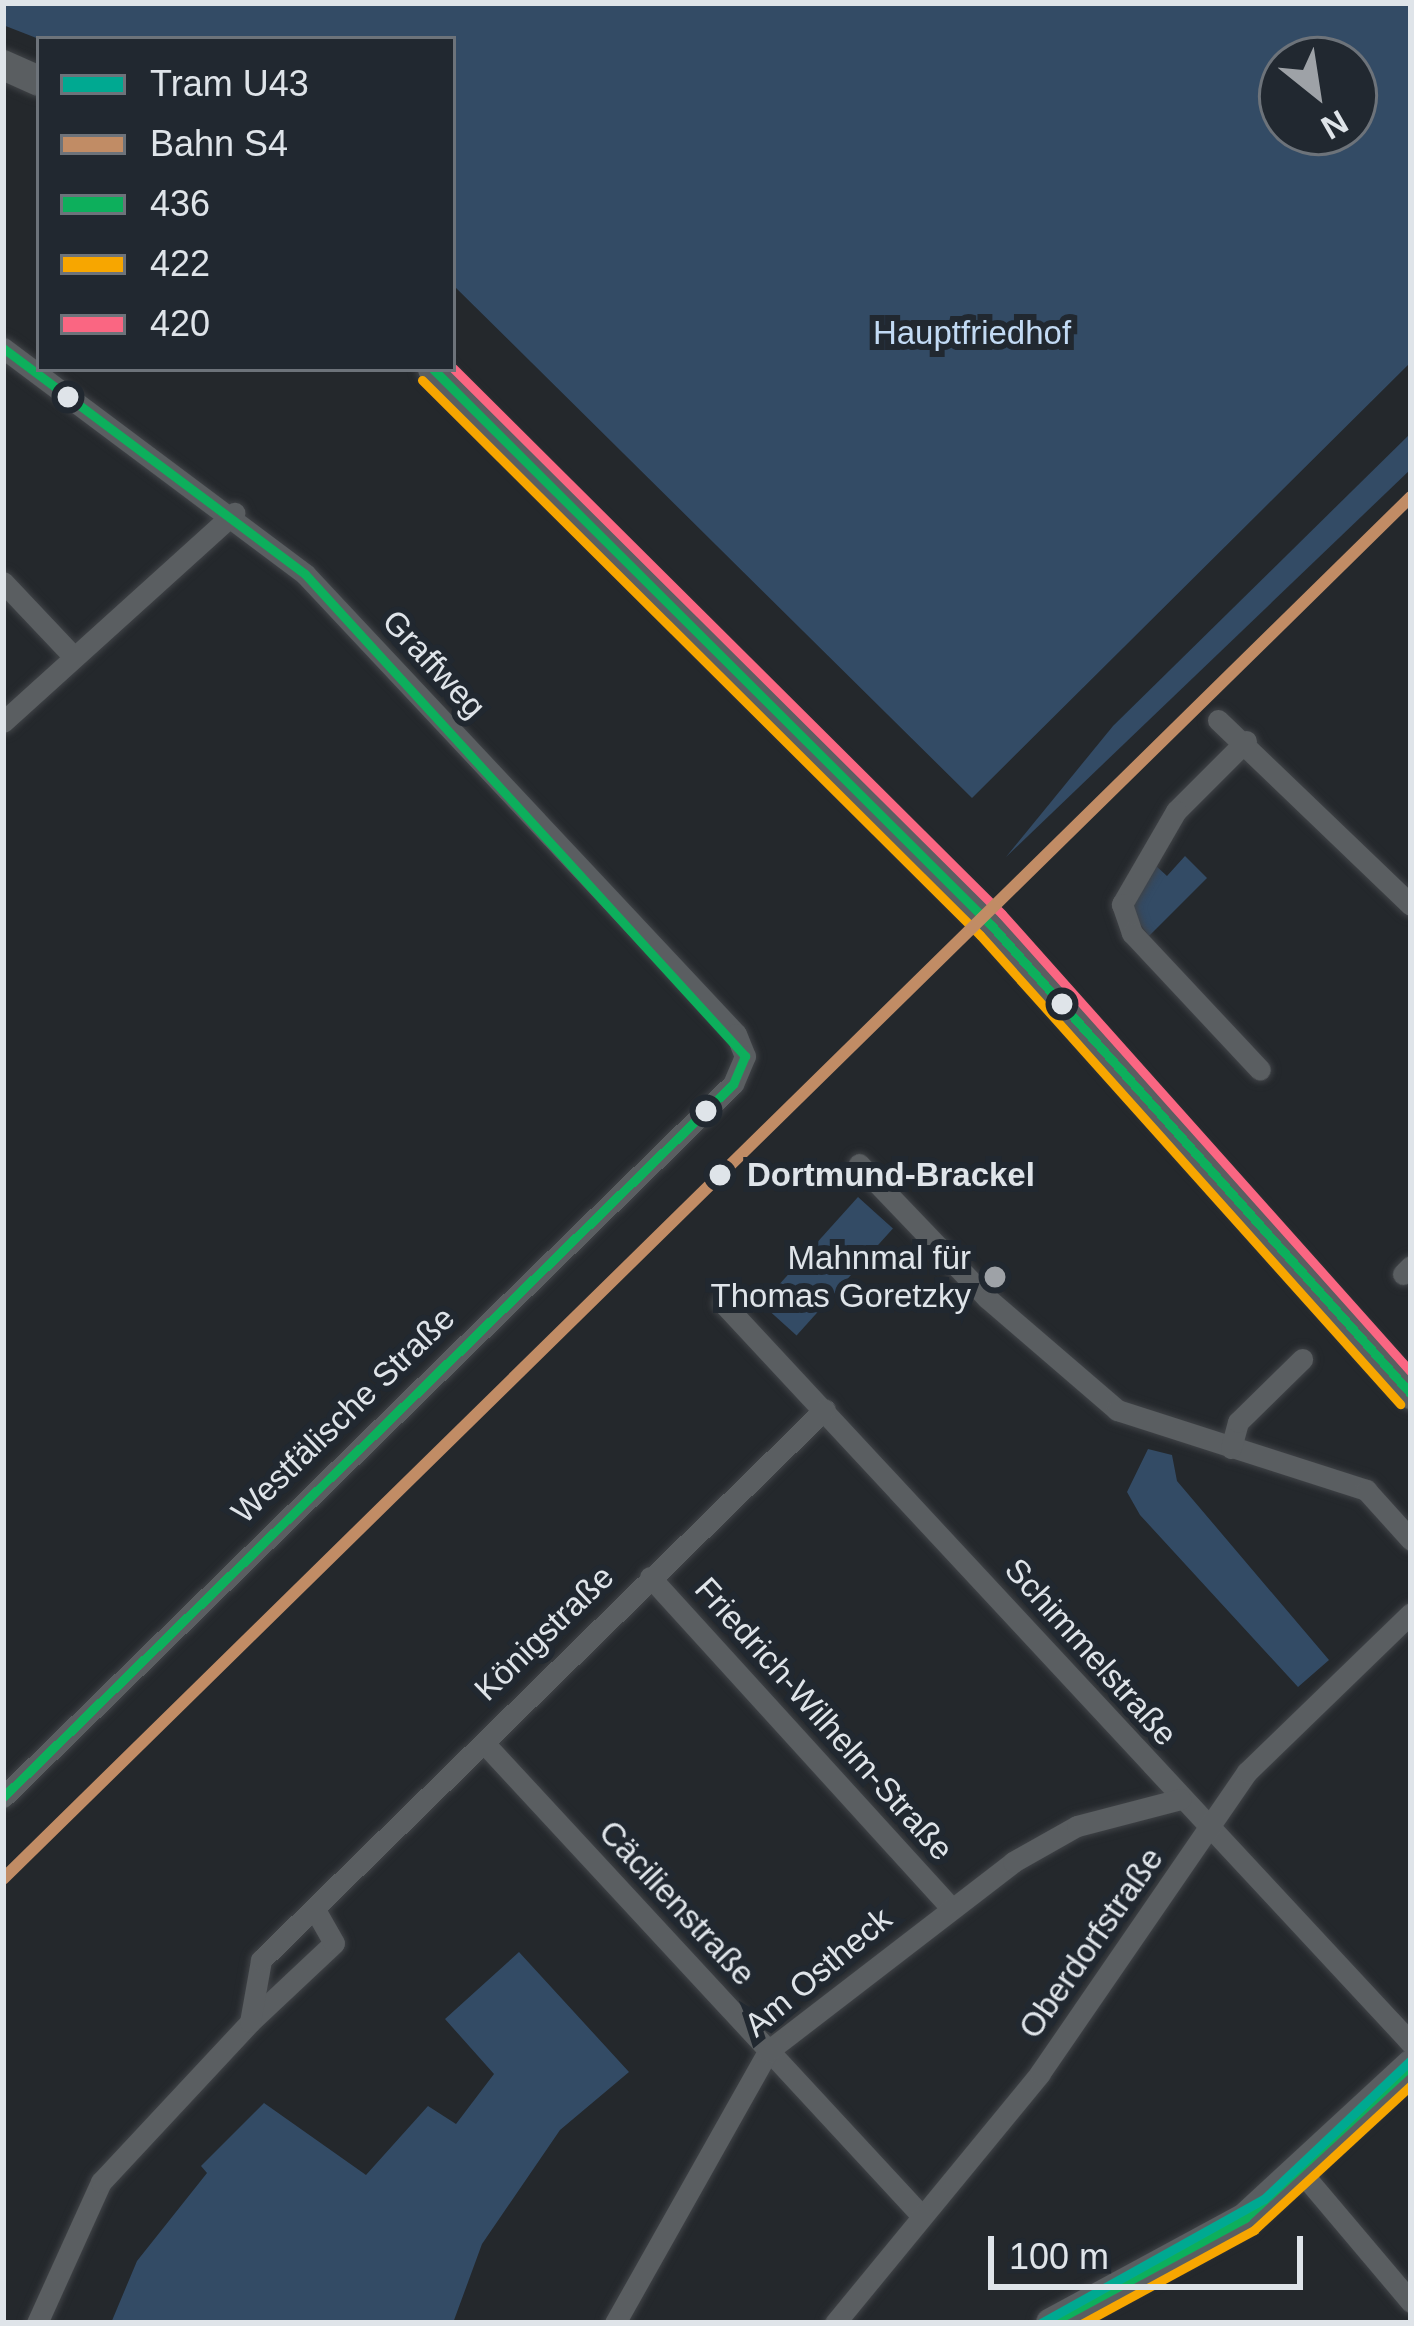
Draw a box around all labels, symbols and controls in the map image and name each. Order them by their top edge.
legend [36,36,456,372]
north arrow [1258,36,1378,156]
text: Tram U43 [150,63,309,104]
text: N [1315,103,1354,147]
text: Bahn S4 [150,123,288,164]
text: 436 [150,183,210,224]
text: 422 [150,243,210,284]
text: 420 [150,303,210,344]
park label: Hauptfriedhof [873,313,1071,353]
unlabelled marker [57,386,79,408]
street label: Graffweg [374,602,494,726]
unlabelled marker [1051,993,1073,1015]
unlabelled marker [695,1100,717,1122]
place label: Dortmund-Brackel [747,1155,1035,1195]
marker: Dortmund-Brackel [704,1159,736,1191]
place label: Mahnmal für Thomas Goretzky [711,1238,971,1316]
marker: Mahnmal für Thomas Goretzky [982,1264,1008,1290]
street label: Westfälische Straße [223,1298,463,1532]
street label: Schimmelstraße [997,1550,1185,1754]
street label: Königstraße [466,1557,622,1709]
street label: Friedrich-Wilhelm-Straße [687,1569,961,1869]
street label: Cäcilienstraße [591,1812,763,1994]
street label: Oberdorfstraße [1011,1840,1171,2046]
street label: Am Ostheck [736,1899,900,2045]
scale bar [994,2212,1309,2286]
text: 100 m [1009,2236,1109,2277]

